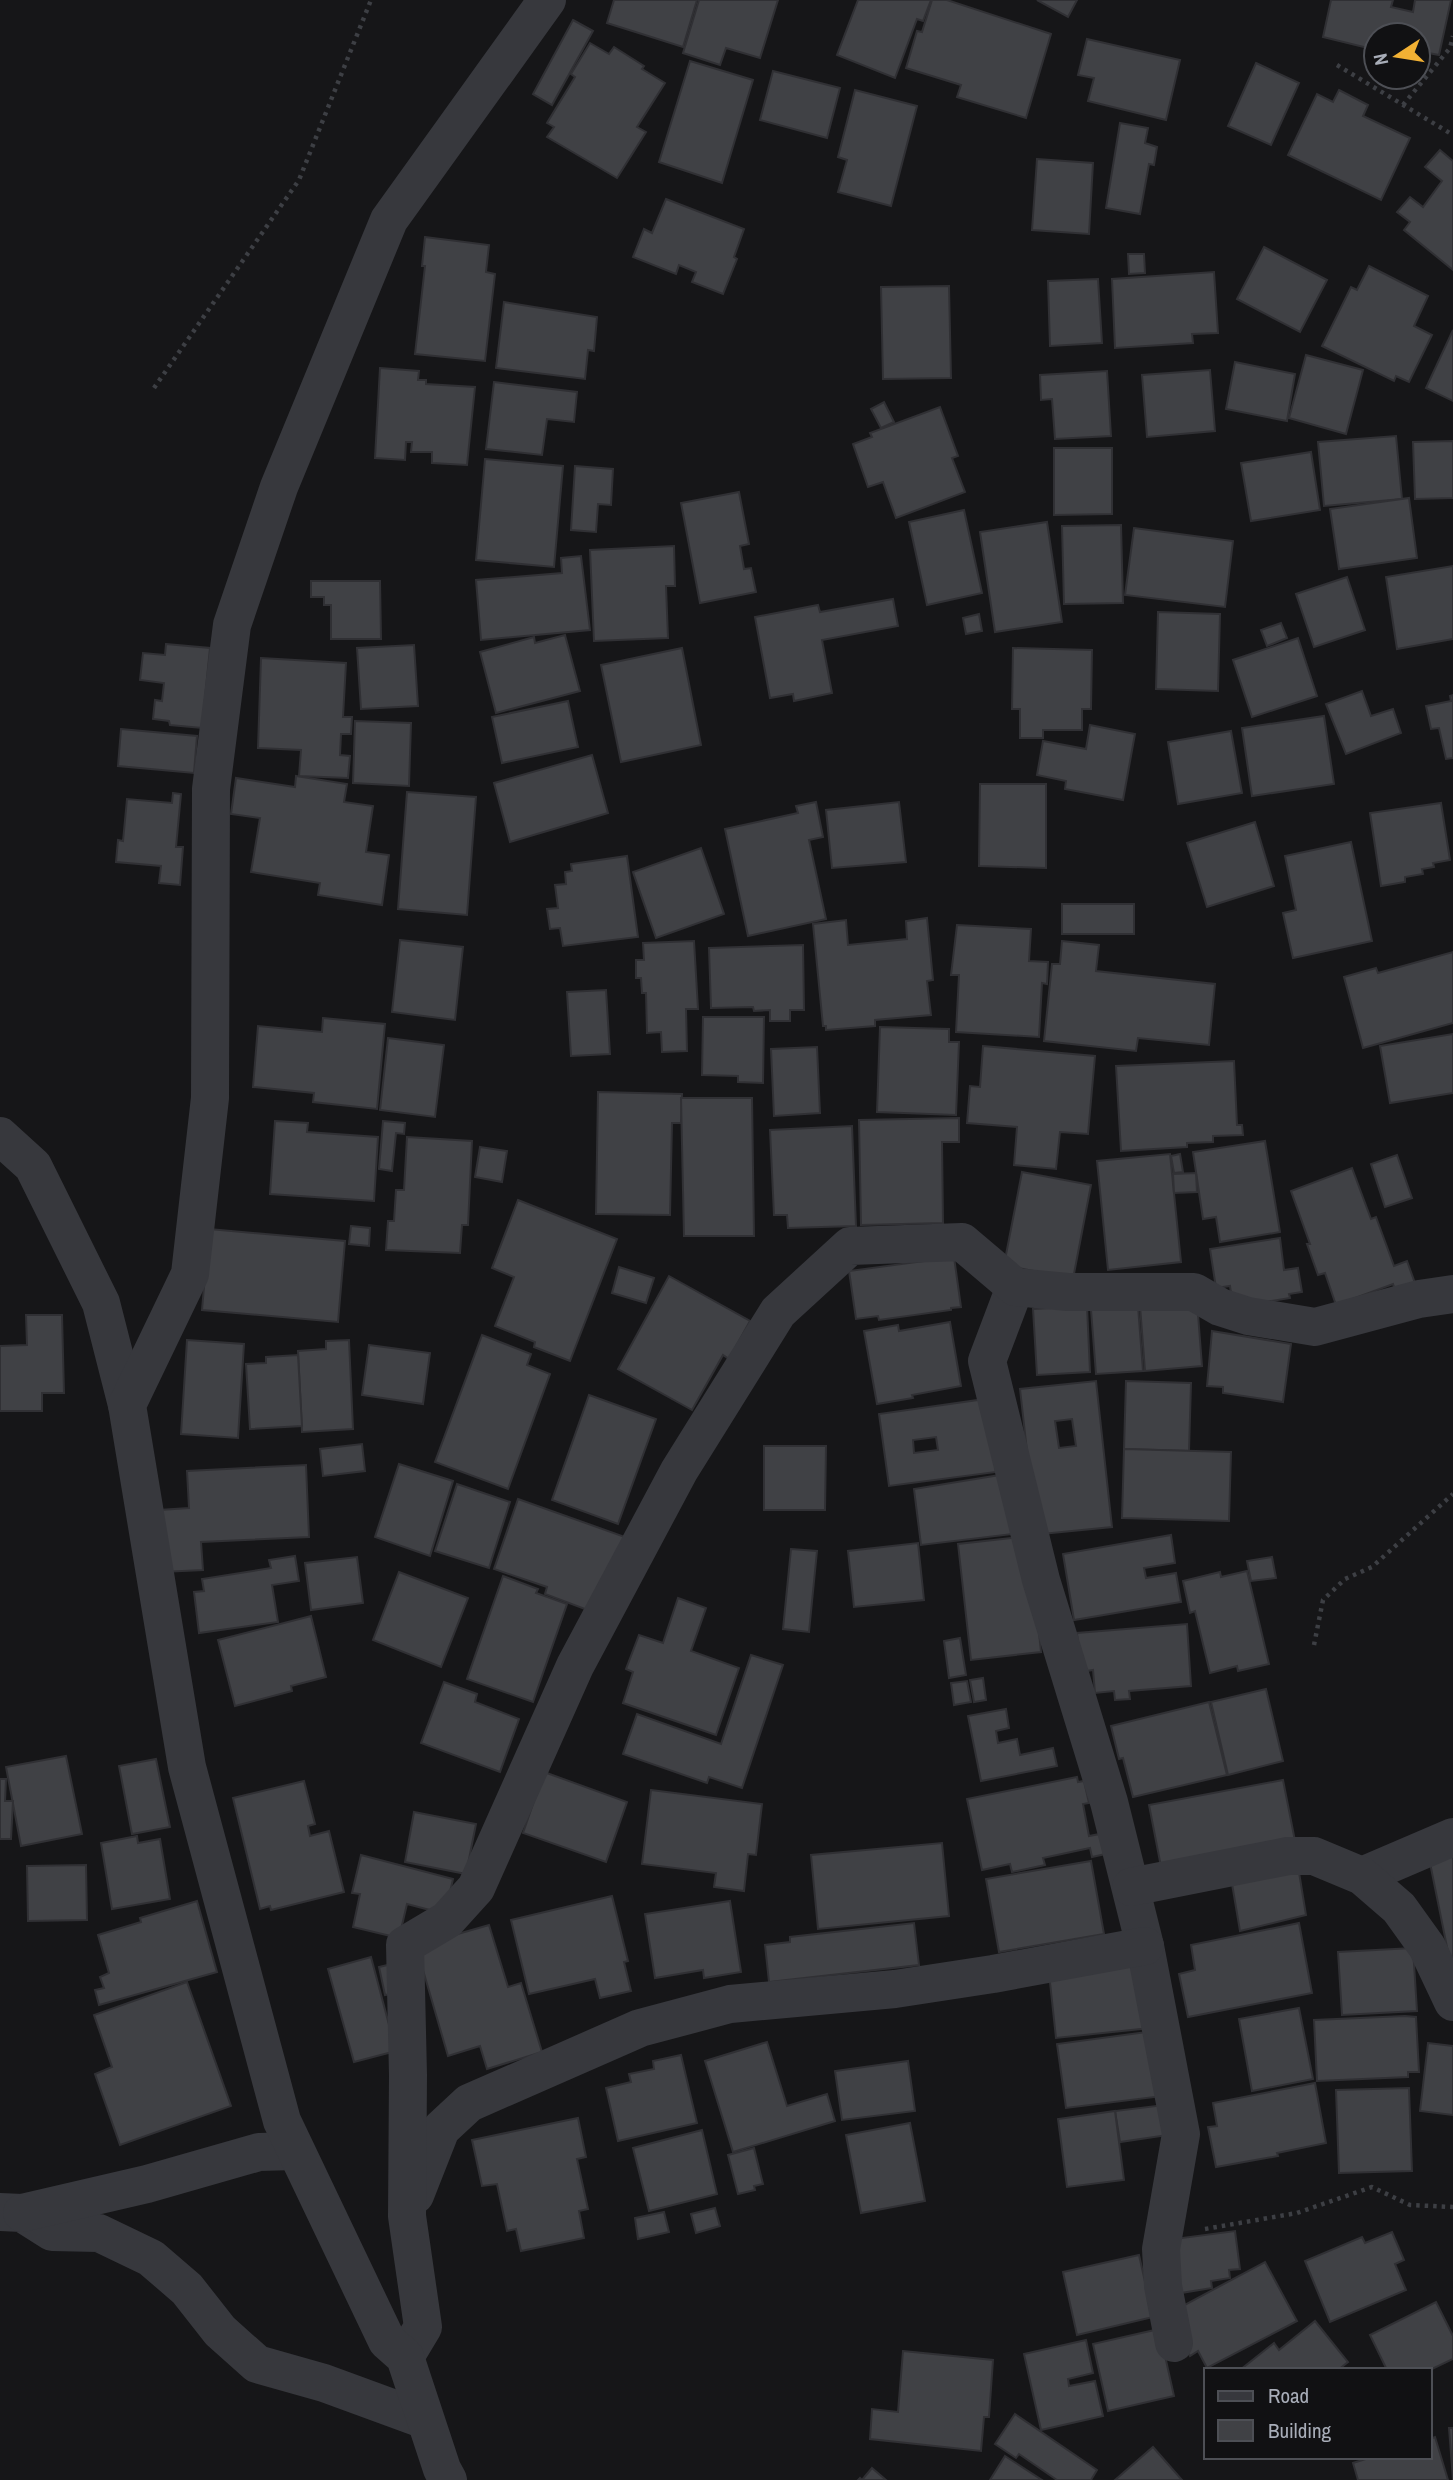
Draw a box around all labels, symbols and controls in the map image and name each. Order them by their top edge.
north arrow [1362,21,1432,91]
text: N [1366,51,1394,68]
legend [1204,2368,1432,2459]
text: Road [1268,2381,1309,2410]
text: Building [1268,2416,1332,2445]

